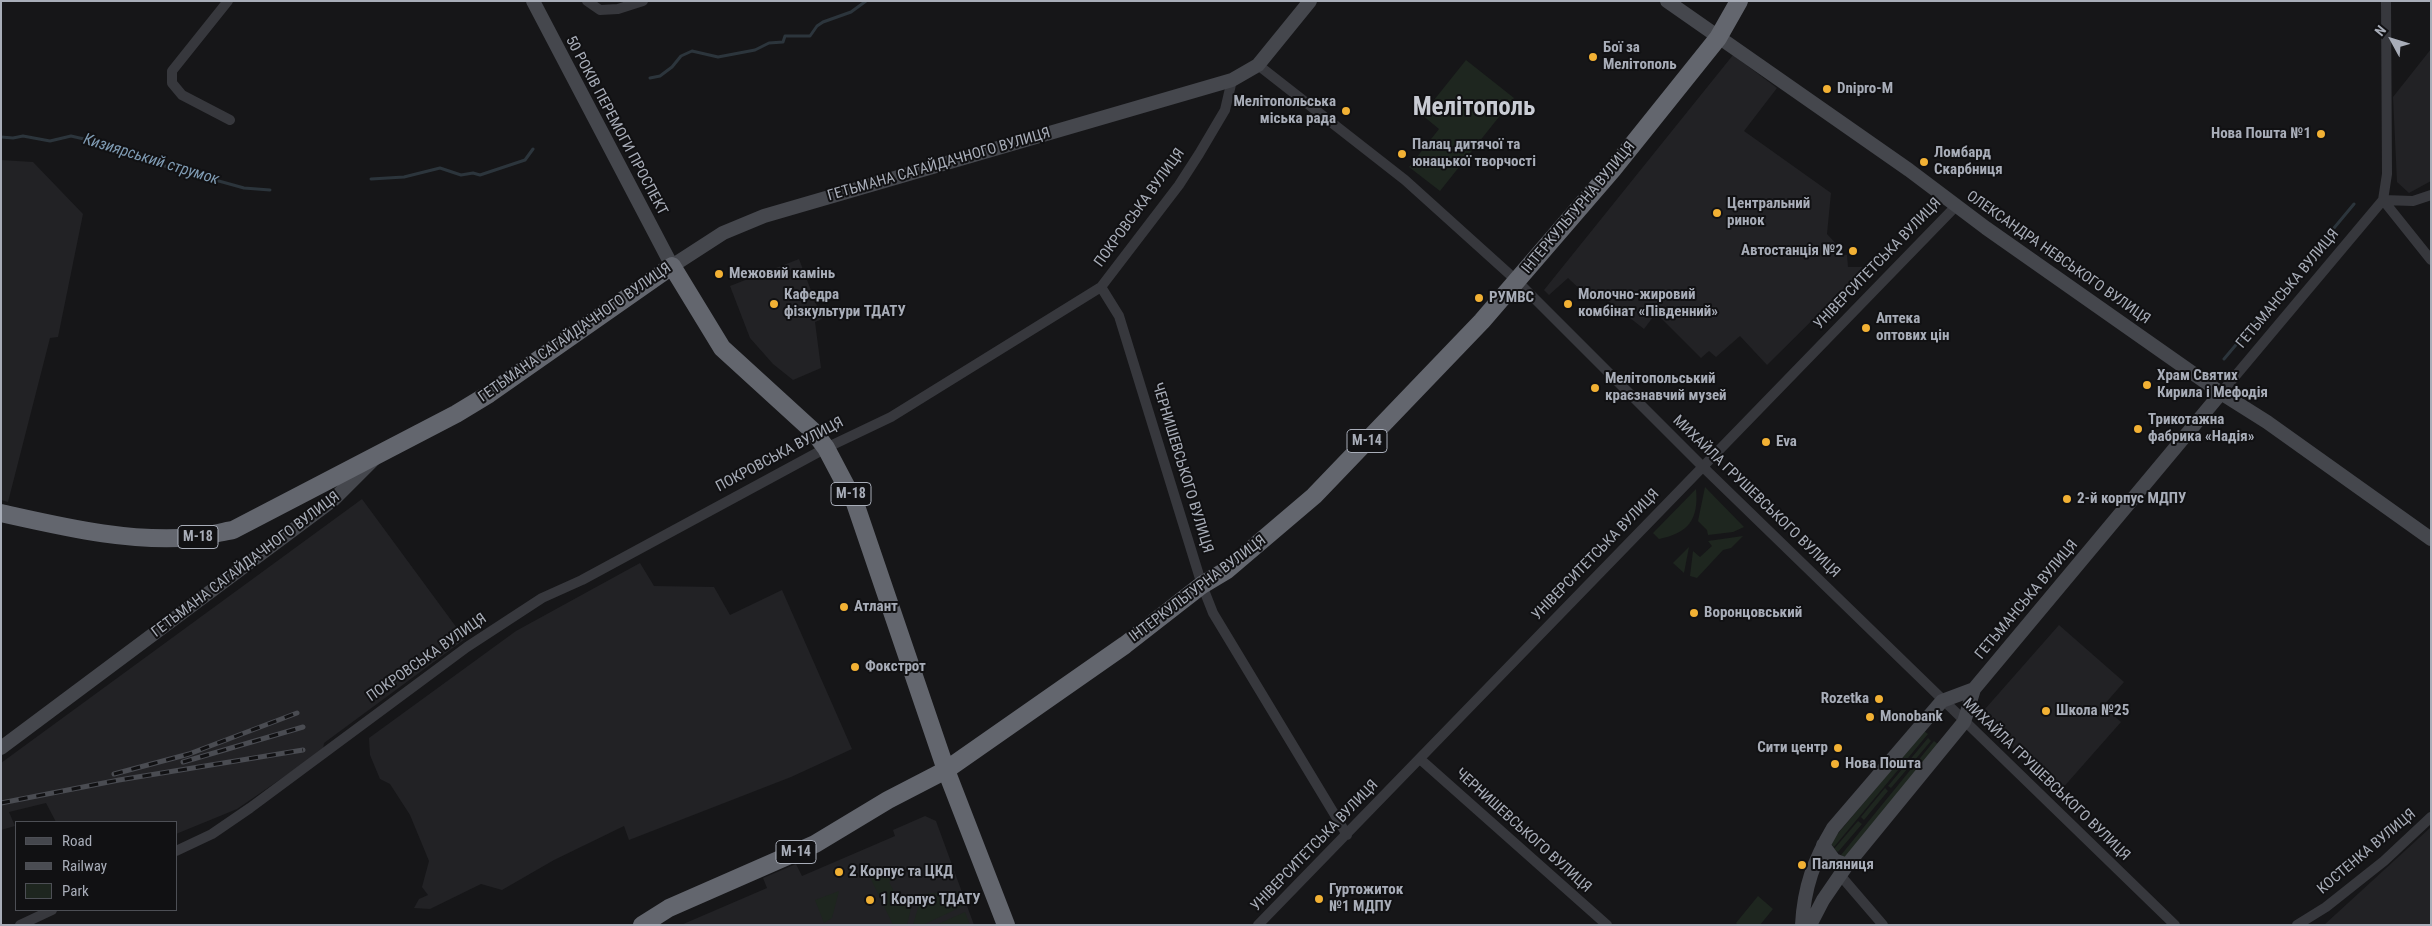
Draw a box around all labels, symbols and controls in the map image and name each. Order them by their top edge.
north arrow [2367,15,2417,65]
text: N [2371,22,2389,39]
street label: 50 РОКІВ ПЕРЕМОГИ ПРОСПЕКТ [561,33,671,219]
place label: Бої за Мелітополь [1603,39,1677,74]
marker: Бої за Мелітополь [1587,51,1599,63]
place label: Dnipro-M [1837,80,1893,98]
marker: Dnipro-M [1821,83,1833,95]
place label: Мелітопольська міська рада [1233,93,1336,128]
district label: Мелітополь [1413,94,1535,124]
marker: Мелітопольська міська рада [1340,105,1352,117]
street label: ГЕТЬМАНА САГАЙДАЧНОГО ВУЛИЦЯ [825,124,1053,206]
place label: Нова Пошта №1 [2211,125,2311,143]
marker: Нова Пошта №1 [2315,128,2327,140]
water label: Кизиярський струмок [81,130,221,190]
place label: Палац дитячої та юнацької творчості [1412,136,1536,171]
street label: ІНТЕРКУЛЬТУРНА ВУЛИЦЯ [1519,138,1639,278]
place label: Ломбард Скарбниця [1934,144,2003,179]
street label: ПОКРОВСЬКА ВУЛИЦЯ [1091,145,1189,271]
marker: Палац дитячої та юнацької творчості [1396,148,1408,160]
marker: Ломбард Скарбниця [1918,156,1930,168]
street label: ОЛЕКСАНДРА НЕВСЬКОГО ВУЛИЦЯ [1963,187,2153,329]
place label: Центральний ринок [1727,195,1810,230]
street label: УНІВЕРСИТЕТСЬКА ВУЛИЦЯ [1811,195,1945,333]
marker: Центральний ринок [1711,207,1723,219]
street label: ГЕТЬМАНСЬКА ВУЛИЦЯ [2233,226,2343,352]
place label: Автостанція №2 [1741,242,1843,260]
marker: Автостанція №2 [1847,245,1859,257]
street label: ГЕТЬМАНА САГАЙДАЧНОГО ВУЛИЦЯ [475,259,675,407]
place label: Межовий камінь [729,265,835,283]
marker: Межовий камінь [713,268,725,280]
place label: Кафедра фізкультури ТДАТУ [784,286,906,321]
place label: Молочно-жировий комбінат «Південний» [1578,286,1718,321]
place label: РУМВC [1489,289,1534,307]
marker: РУМВC [1473,292,1485,304]
marker: Кафедра фізкультури ТДАТУ [768,298,780,310]
marker: Молочно-жировий комбінат «Південний» [1562,298,1574,310]
place label: Аптека оптових цін [1876,310,1950,345]
marker: Аптека оптових цін [1860,322,1872,334]
place label: Храм Святих Кирила і Мефодія [2157,367,2268,402]
place label: Мелітопольський краєзнавчий музей [1605,370,1727,405]
marker: Храм Святих Кирила і Мефодія [2141,379,2153,391]
street label: ЧЕРНИШЕВСЬКОГО ВУЛИЦЯ [1148,381,1216,555]
marker: Мелітопольський краєзнавчий музей [1589,382,1601,394]
place label: Трикотажна фабрика «Надія» [2148,411,2254,446]
street label: МИХАЙЛА ГРУШЕВСЬКОГО ВУЛИЦЯ [1669,412,1843,582]
street label: ПОКРОВСЬКА ВУЛИЦЯ [713,414,847,496]
marker: Трикотажна фабрика «Надія» [2132,423,2144,435]
road number: М-14 [1347,430,1387,452]
place label: Eva [1776,433,1797,451]
marker: Eva [1760,436,1772,448]
road number: М-18 [831,482,871,506]
street label: УНІВЕРСИТЕТСЬКА ВУЛИЦЯ [1529,486,1663,624]
street label: ГЕТЬМАНА САГАЙДАЧНОГО ВУЛИЦЯ [148,488,344,642]
place label: 2-й корпус МДПУ [2077,490,2186,508]
marker: 2-й корпус МДПУ [2061,493,2073,505]
road number: М-18 [178,526,218,548]
street label: ІНТЕРКУЛЬТУРНА ВУЛИЦЯ [1126,532,1270,646]
street label: ГЕТЬМАНСЬКА ВУЛИЦЯ [1972,537,2082,663]
place label: Атлант [854,598,898,616]
marker: Атлант [838,601,850,613]
place label: Воронцовський [1704,604,1802,622]
marker: Воронцовський [1688,607,1700,619]
street label: ПОКРОВСЬКА ВУЛИЦЯ [364,610,490,706]
place label: Фокстрот [865,658,926,676]
marker: Фокстрот [849,661,861,673]
place label: Rozetka [1821,690,1869,708]
marker: Rozetka [1873,693,1885,705]
street label: МИХАЙЛА ГРУШЕВСЬКОГО ВУЛИЦЯ [1959,695,2133,865]
place label: Школа №25 [2056,702,2129,720]
marker: Школа №25 [2040,705,2052,717]
place label: Monobank [1880,708,1943,726]
marker: Monobank [1864,711,1876,723]
place label: Сити центр [1757,739,1828,757]
marker: Сити центр [1832,742,1844,754]
place label: Нова Пошта [1845,755,1921,773]
marker: Нова Пошта [1829,758,1841,770]
street label: ЧЕРНИШЕВСЬКОГО ВУЛИЦЯ [1451,765,1595,897]
street label: УНІВЕРСИТЕТСЬКА ВУЛИЦЯ [1248,777,1382,915]
street label: КОСТЕНКА ВУЛИЦЯ [2314,806,2420,898]
legend [15,821,178,911]
text: Road [62,832,92,850]
road number: М-14 [776,840,816,864]
place label: Паляниця [1812,856,1874,874]
text: Railway [62,857,107,875]
marker: Паляниця [1796,859,1808,871]
place label: 2 Корпус та ЦКД [849,863,953,881]
marker: 2 Корпус та ЦКД [833,866,845,878]
place label: Гуртожиток №1 МДПУ [1329,881,1403,916]
text: Park [62,882,89,900]
place label: 1 Корпус ТДАТУ [880,891,981,909]
marker: Гуртожиток №1 МДПУ [1313,893,1325,905]
marker: 1 Корпус ТДАТУ [864,894,876,906]

